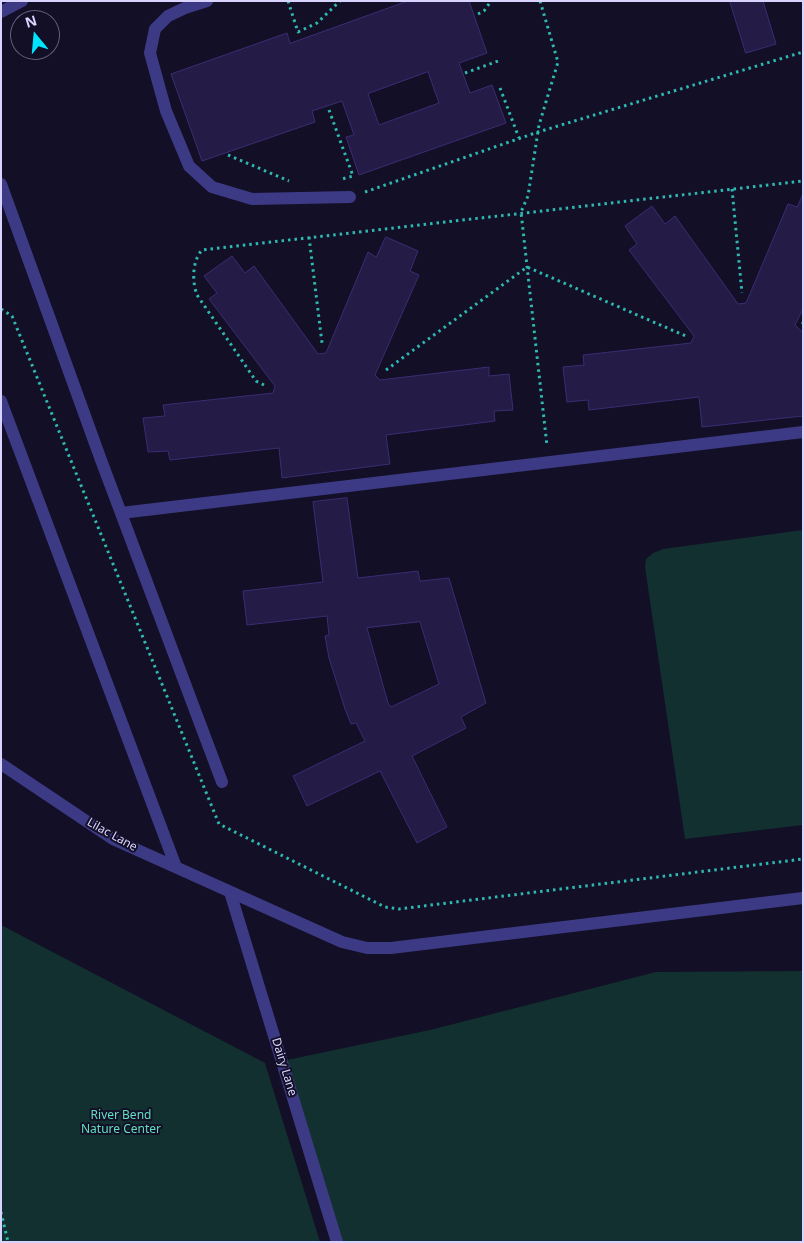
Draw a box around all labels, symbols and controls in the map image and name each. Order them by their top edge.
north arrow [10,10,60,60]
text: N [23,10,39,32]
street label: Lilac Lane [84,815,140,855]
street label: Dairy Lane [268,1036,300,1098]
park label: River Bend Nature Center [81,1109,161,1137]

